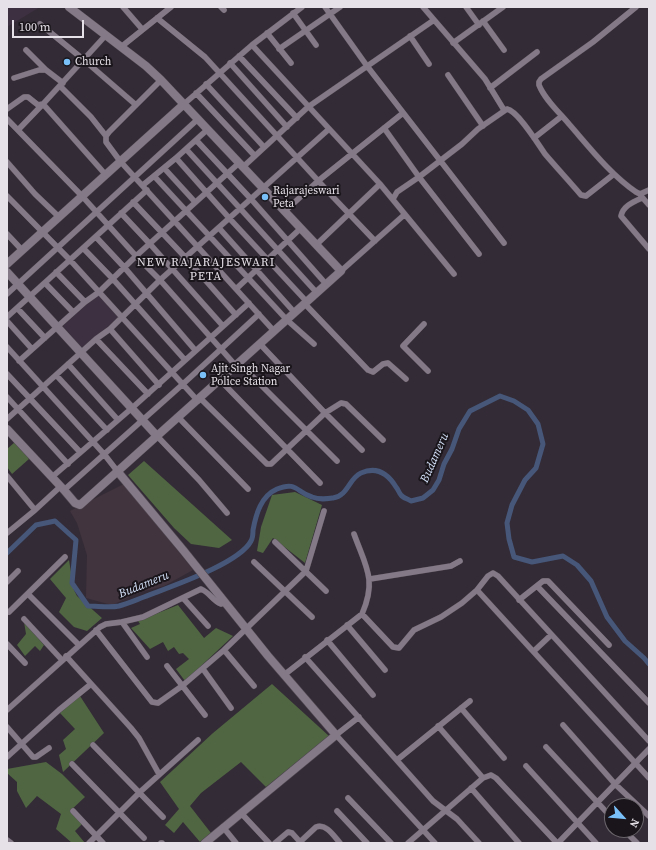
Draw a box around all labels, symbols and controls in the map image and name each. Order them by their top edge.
scale bar [14,12,86,38]
text: 100 m [19,19,51,35]
place label: Church [75,55,111,69]
marker: Church [62,57,72,67]
place label: Rajarajeswari Peta [273,184,340,210]
marker: Rajarajeswari Peta [260,192,270,202]
district label: NEW RAJARAJESWARI PETA [137,256,275,284]
place label: Ajit Singh Nagar Police Station [211,362,290,388]
marker: Ajit Singh Nagar Police Station [198,370,208,380]
water label: Budameru [418,431,452,485]
water label: Budameru [117,568,171,602]
north arrow [604,798,644,838]
text: N [626,816,643,830]

